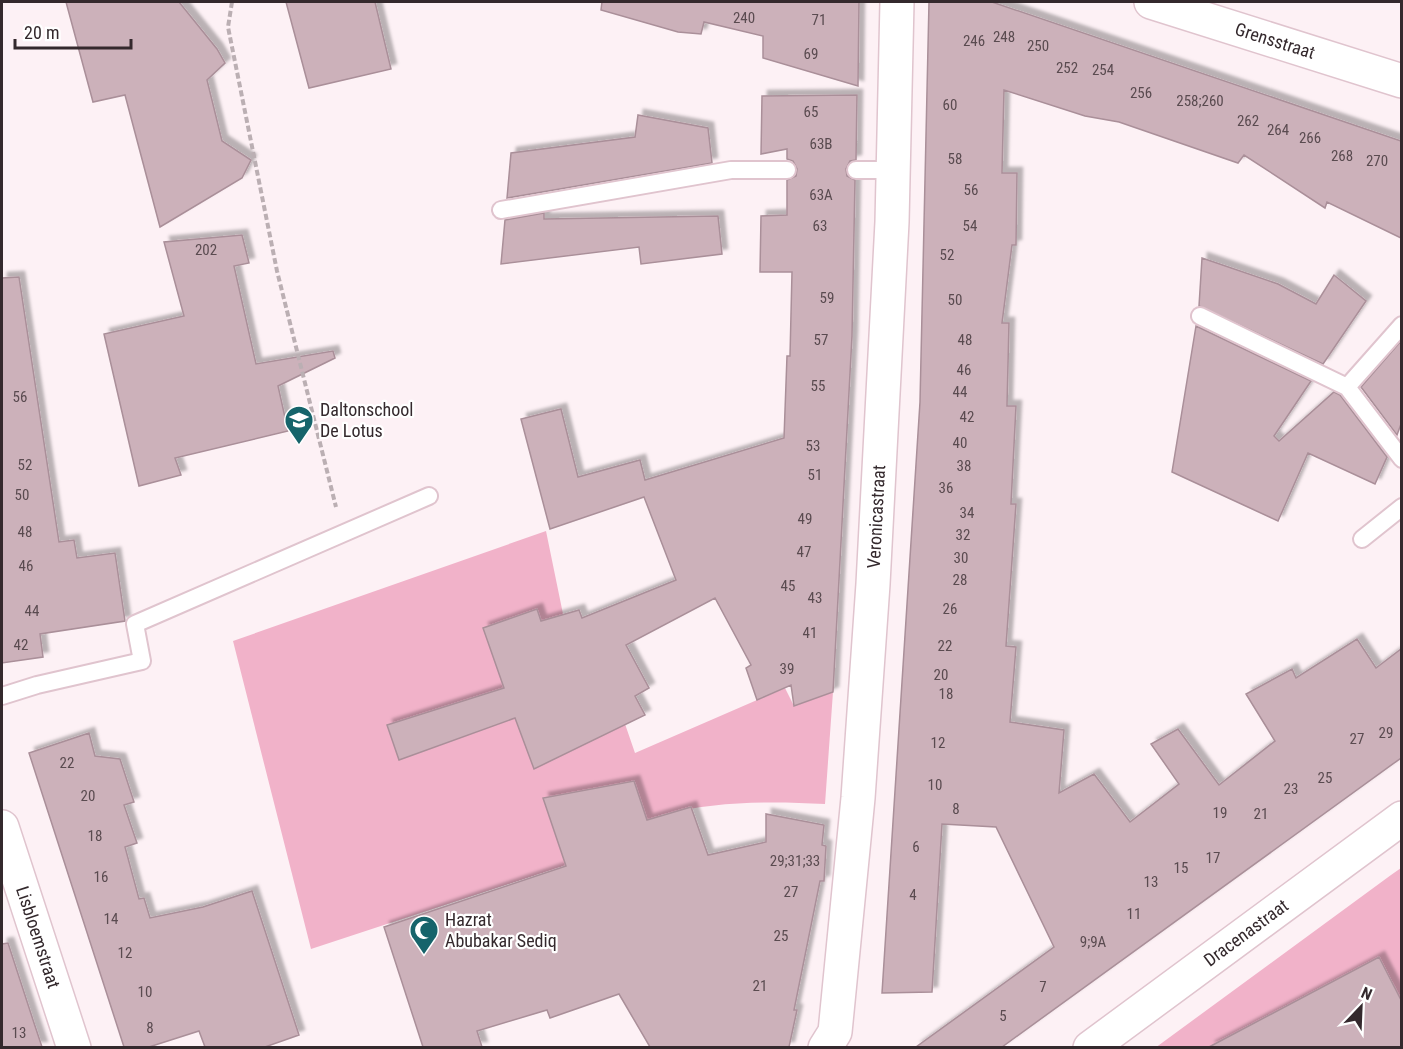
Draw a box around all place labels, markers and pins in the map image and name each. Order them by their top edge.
place label: Daltonschool De Lotus [320,399,413,441]
school or university icon: Daltonschool De Lotus [283,404,315,446]
place label: Hazrat Abubakar Sediq [445,909,557,951]
mosque icon: Hazrat Abubakar Sediq [408,914,440,956]

